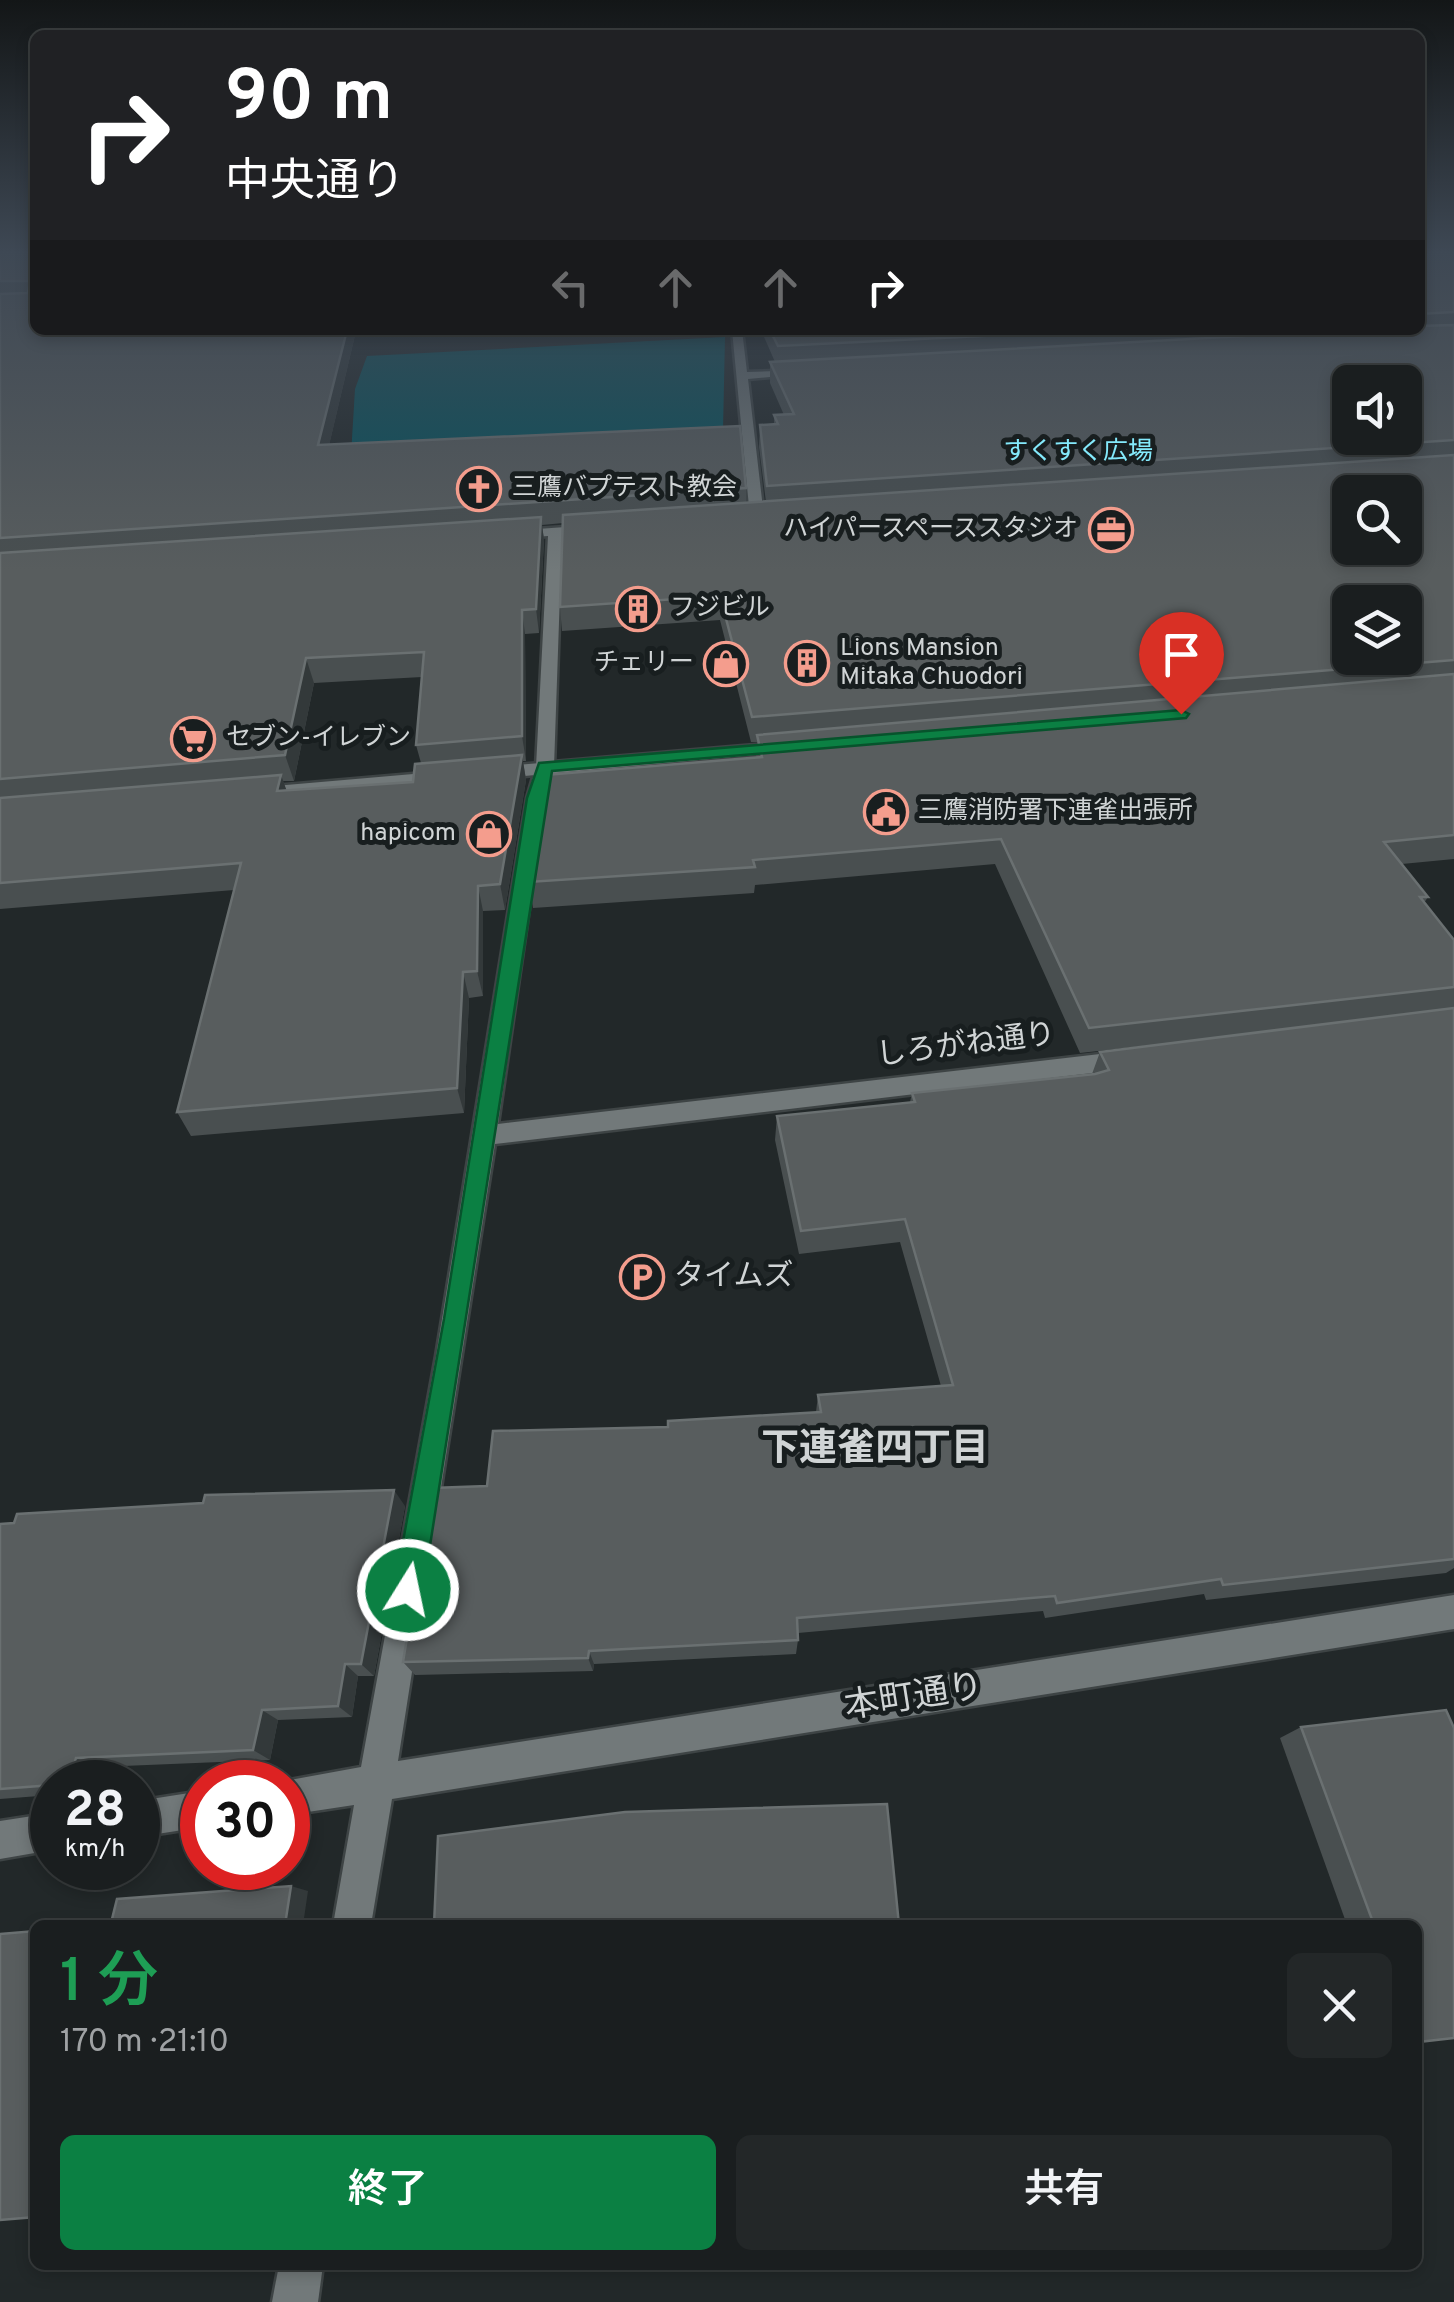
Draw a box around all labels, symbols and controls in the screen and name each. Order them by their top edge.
text: 90 m [225,56,393,145]
icon: right [60,70,190,200]
text: 中央通り [225,155,405,212]
icon: left [543,260,598,315]
icon: ahead [648,260,703,315]
icon: ahead [753,260,808,315]
icon: right [858,260,913,315]
map controls [1332,365,1422,675]
button: sound [1332,365,1422,455]
park label: すくすく広場 [1003,437,1153,469]
church icon: 三鷹バプテスト教会 [456,466,502,512]
place label: 三鷹バプテスト教会 [512,473,737,505]
button: search [1332,475,1422,565]
office icon: ハイパースペーススタジオ [1088,507,1134,553]
place label: ハイパースペーススタジオ [783,514,1078,546]
button: layers [1332,585,1422,675]
building icon: フジビル [615,586,661,632]
place label: フジビル [670,593,770,625]
pin [1139,612,1224,715]
icon: arrive [1154,627,1209,682]
place label: Lions Mansion Mitaka Chuodori [840,633,1023,694]
building icon: Lions Mansion Mitaka Chuodori [784,640,830,686]
shop icon: チェリー [703,641,749,687]
place label: チェリー [594,648,694,680]
supermarket icon: セブン-イレブン [170,716,216,762]
place label: セブン-イレブン [226,723,411,755]
public building icon: 三鷹消防署下連雀出張所 [863,789,909,835]
place label: 三鷹消防署下連雀出張所 [918,796,1193,828]
shop icon: hapicom [466,811,512,857]
place label: hapicom [360,818,456,850]
street label: しろがね通り [874,1017,1058,1075]
parking icon: タイムズ [619,1254,665,1300]
place label: タイムズ [674,1259,793,1296]
district label: 下連雀四丁目 [761,1426,989,1475]
position arrow [356,1538,460,1642]
street label: 本町通り [841,1665,987,1731]
speed limit sign: 30 [180,1760,310,1890]
text: 28 [64,1781,126,1844]
text: km/h [65,1834,125,1866]
text: 1 分 [60,1947,158,2023]
button: close [1287,1953,1392,2058]
text: 170 m · 21:10 [60,2023,229,2063]
button: 終了 [60,2135,716,2250]
button: 共有 [736,2135,1392,2250]

